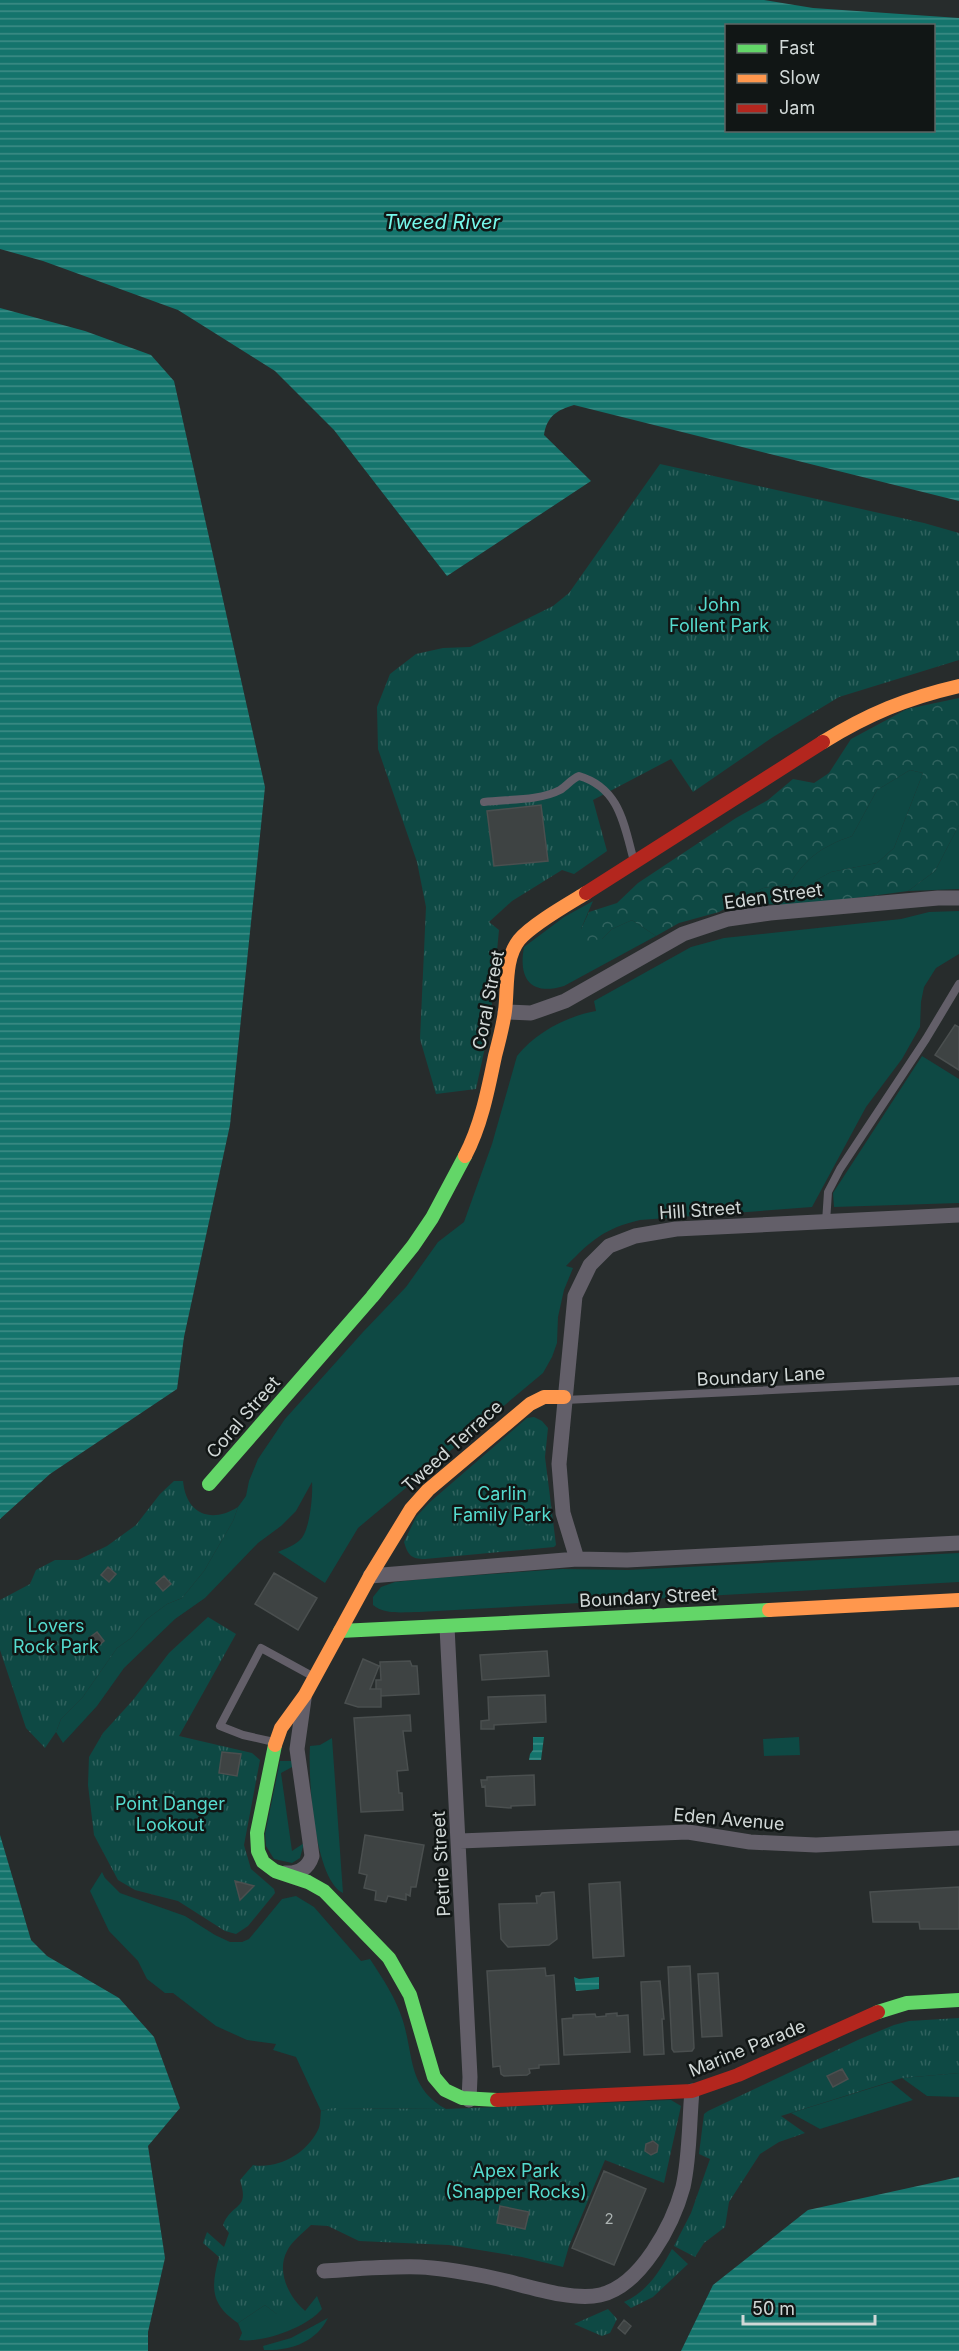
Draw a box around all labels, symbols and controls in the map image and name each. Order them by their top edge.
legend [725,24,935,132]
text: Fast [779,37,815,58]
text: Slow [779,67,820,88]
text: Jam [779,97,815,118]
water label: Tweed River [384,210,501,234]
park label: John Follent Park [669,594,769,636]
street label: Eden Street [723,879,824,913]
street label: Coral Street [468,948,508,1052]
street label: Hill Street [658,1197,742,1223]
street label: Boundary Lane [696,1362,826,1390]
street label: Coral Street [202,1372,284,1462]
street label: Tweed Terrace [398,1396,506,1496]
park label: Carlin Family Park [453,1483,551,1525]
street label: Boundary Street [579,1583,718,1611]
park label: Lovers Rock Park [13,1615,99,1657]
park label: Point Danger Lookout [115,1793,225,1835]
street label: Eden Avenue [673,1804,785,1834]
street label: Petrie Street [428,1811,454,1917]
street label: Marine Parade [686,2015,808,2081]
park label: Apex Park (Snapper Rocks) [445,2160,587,2202]
house number: 2 [604,2209,614,2228]
scale bar [743,2288,875,2326]
text: 50 m [752,2298,795,2319]

